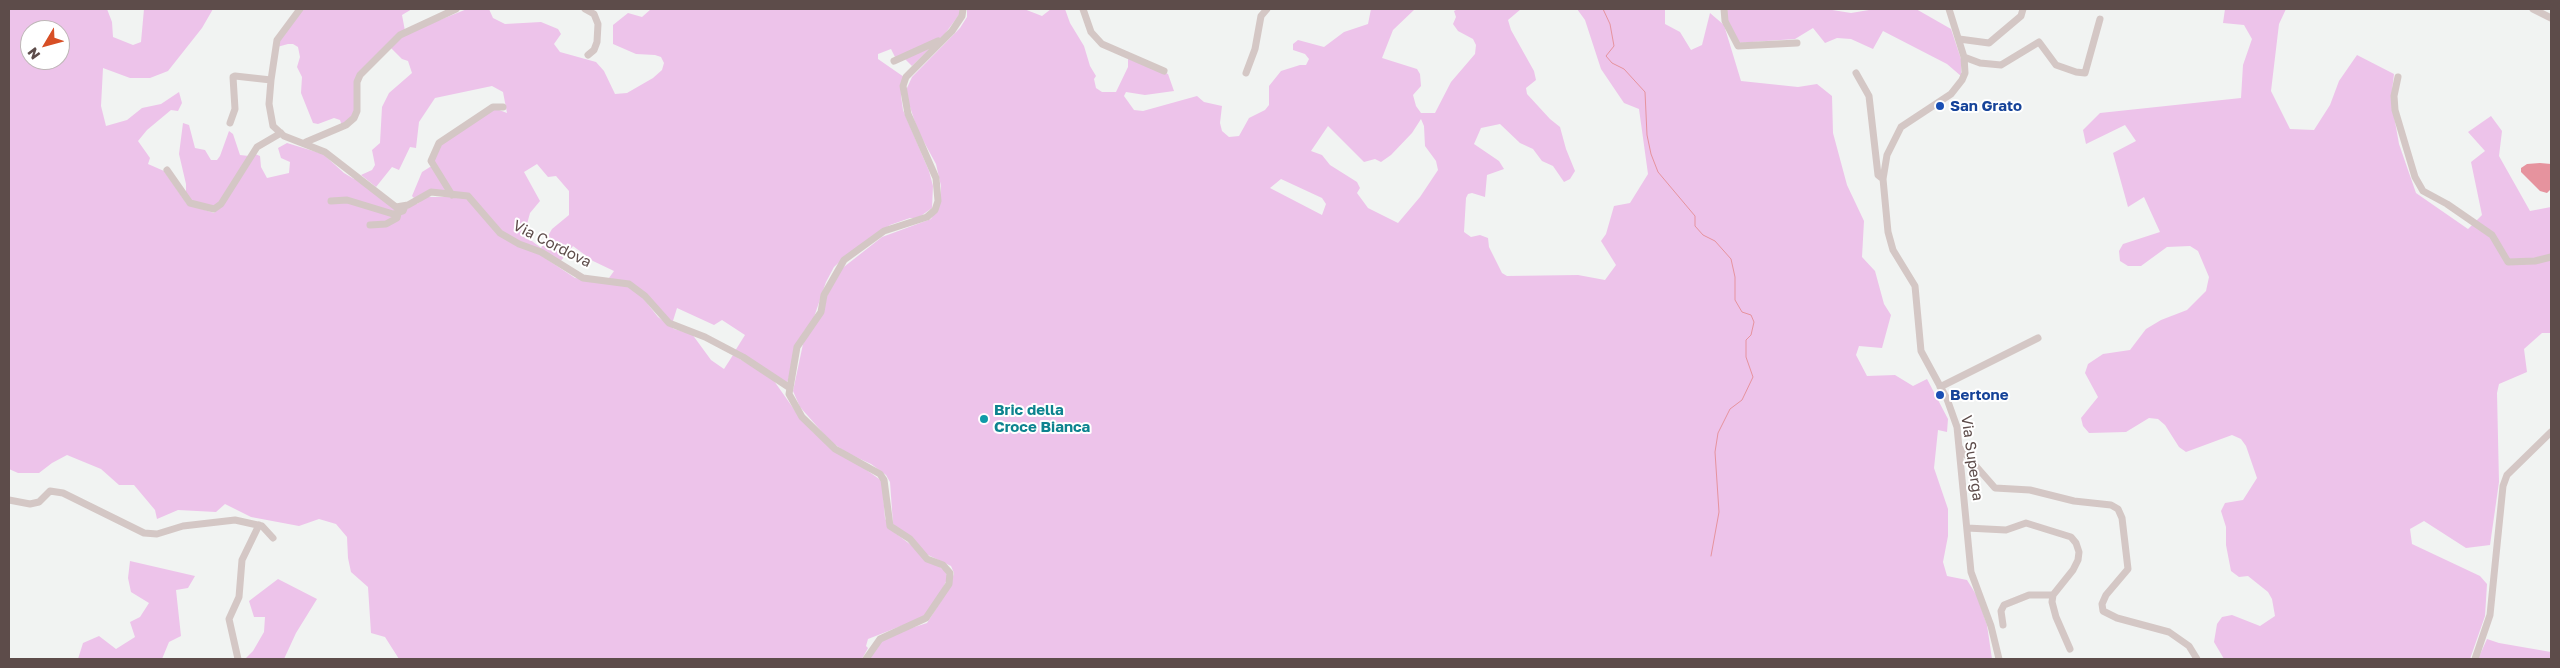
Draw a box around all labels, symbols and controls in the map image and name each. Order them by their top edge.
north arrow [20,20,70,70]
text: N [23,44,43,63]
place label: San Grato [1950,97,2022,115]
marker: San Grato [1934,100,1946,112]
street label: Via Cordova [510,217,594,271]
place label: Bertone [1950,386,2008,404]
marker: Bertone [1934,389,1946,401]
place label: Bric della Croce Bianca [994,401,1090,436]
marker: Bric della Croce Bianca [978,413,990,425]
street label: Via Superga [1957,414,1987,502]

